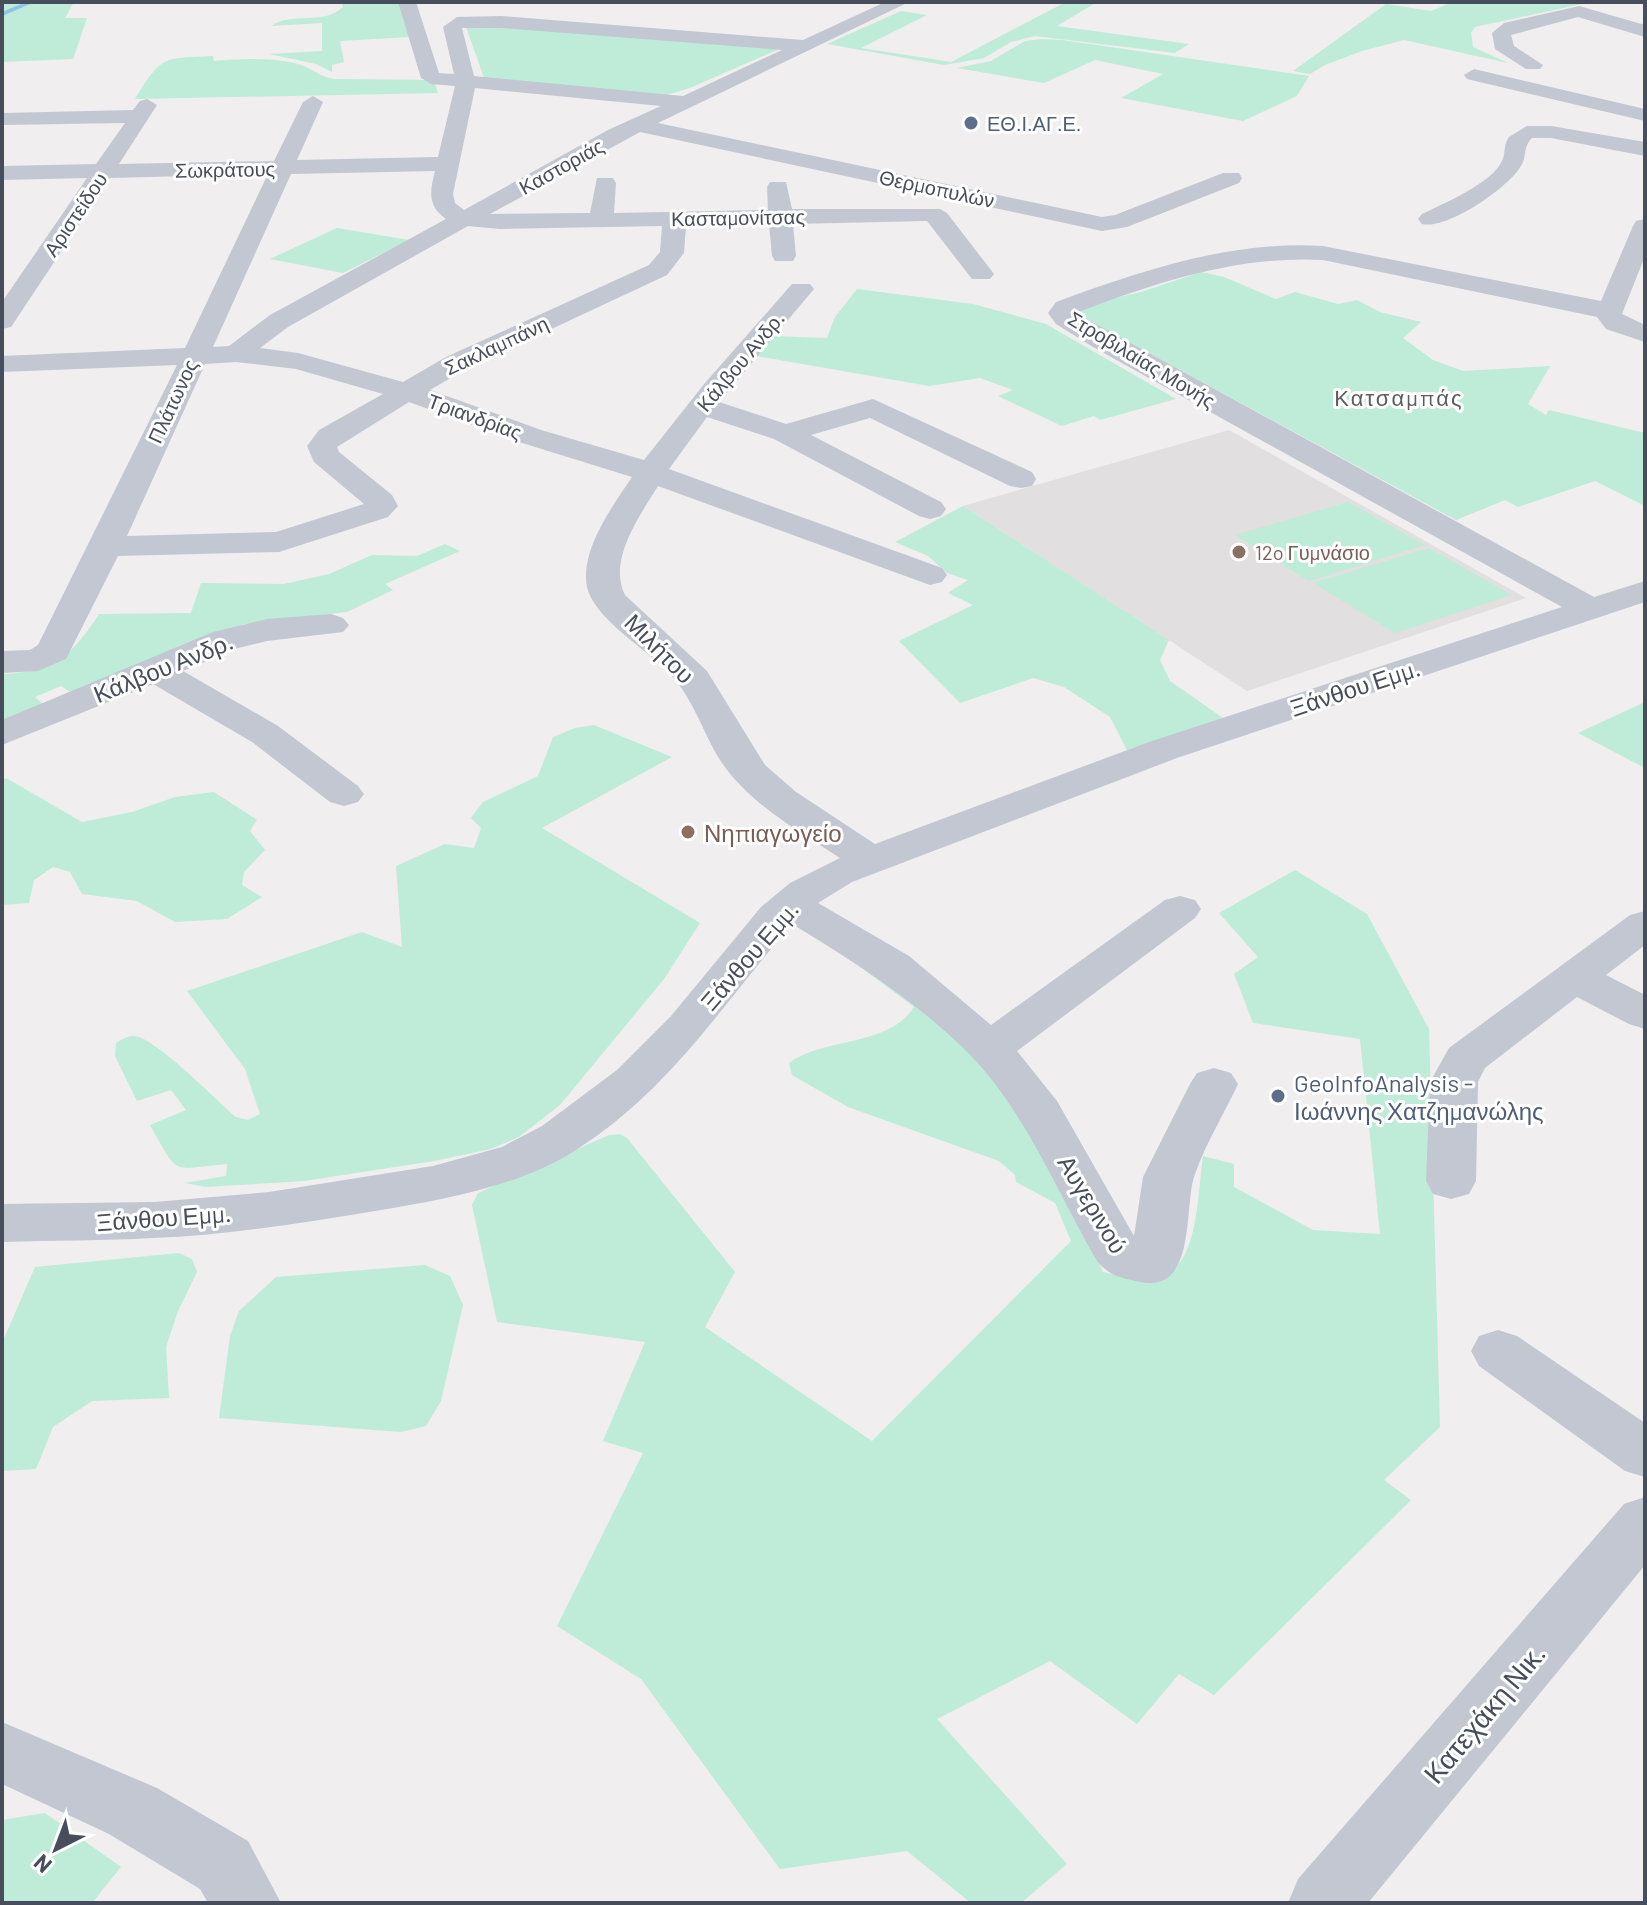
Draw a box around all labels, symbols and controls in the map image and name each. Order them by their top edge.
place label: ΕΘ.Ι.ΑΓ.Ε. [987,111,1081,135]
marker: ΕΘ.Ι.ΑΓ.Ε. [962,114,980,132]
street label: Καστοριάς [515,133,608,199]
street label: Σωκράτους [175,156,276,182]
street label: Θερμοπυλών [877,164,997,212]
street label: Αριστείδου [38,168,112,260]
street label: Κασταμονίτσας [671,204,805,230]
street label: Κάλβου Ανδρ. [691,306,789,416]
street label: Στροβιλαίας Μονής [1064,306,1220,413]
street label: Σακλαμπάνη [440,311,552,379]
street label: Πλάτωνος [142,355,202,447]
district label: Κατσαμπάς [1334,384,1464,410]
street label: Τριανδρίας [425,388,525,444]
place label: 12o Γυμνάσιο [1255,540,1370,564]
marker: 12o Γυμνάσιο [1230,543,1248,561]
street label: Μιλήτου [619,607,701,689]
street label: Κάλβου Ανδρ. [89,626,237,708]
street label: Ξάνθου Εμμ. [1286,652,1424,722]
place label: Νηπιαγωγείο [704,818,842,847]
marker: Νηπιαγωγείο [679,823,697,841]
street label: Ξάνθου Εμμ. [694,895,804,1015]
place label: GeoInfoAnalysis - Ιωάννης Χατζημανώλης [1294,1068,1544,1125]
marker: GeoInfoAnalysis - Ιωάννης Χατζημανώλης [1269,1087,1287,1105]
street label: Αυγερινού [1052,1150,1134,1258]
street label: Ξάνθου Εμμ. [96,1198,232,1236]
street label: Κατεχάκη Νικ. [1416,1636,1552,1790]
north arrow [16,1809,96,1889]
text: N [28,1850,56,1879]

